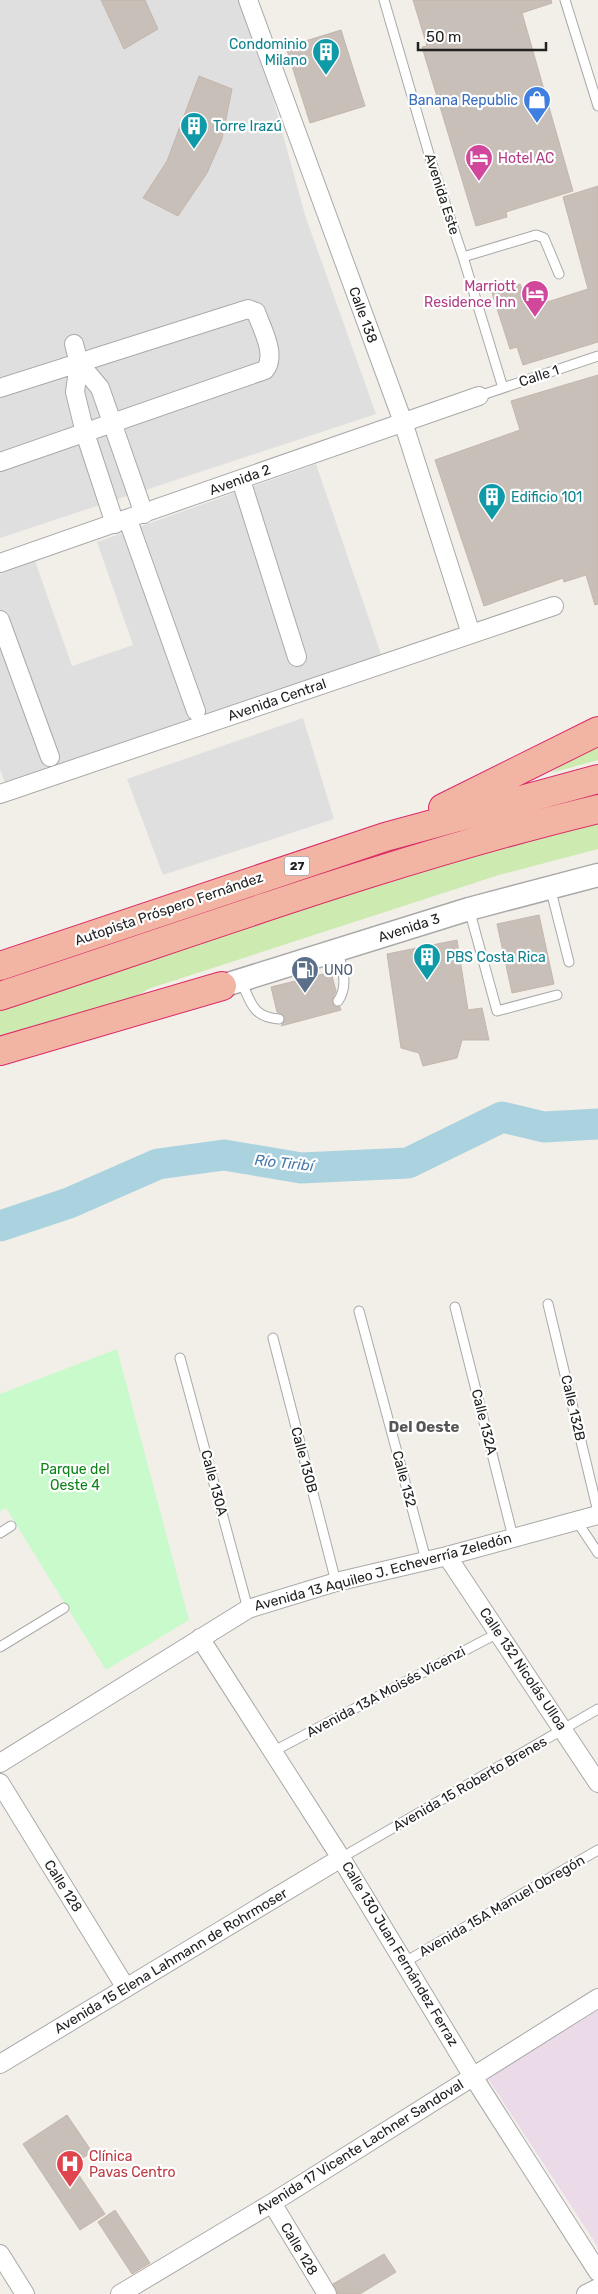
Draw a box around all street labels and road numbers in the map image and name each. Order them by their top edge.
street label: Avenida Este [421,151,463,237]
street label: Calle 138 [345,285,381,345]
street label: Calle 1 [517,362,561,390]
street label: Avenida 2 [207,461,273,499]
street label: Avenida Central [226,675,328,725]
road number: 27 [284,856,310,876]
street label: Autopista Próspero Fernández [73,869,265,949]
street label: Avenida 3 [376,910,442,946]
street label: Calle 132B [557,1373,589,1443]
street label: Calle 132A [468,1387,501,1457]
street label: Calle 130B [287,1425,321,1495]
street label: Calle 130A [197,1448,231,1519]
street label: Calle 132 [388,1449,420,1509]
street label: Avenida 13 Aquileo J. Echeverría Zeledón [252,1529,514,1615]
street label: Calle 132 Nicolás Ulloa [476,1604,570,1734]
street label: Avenida 13A Moisés Vicenzi [304,1643,468,1741]
street label: Avenida 15 Roberto Brenes [390,1733,550,1835]
street label: Avenida 15A Manuel Obregón [416,1852,588,1960]
street label: Calle 128 [40,1857,86,1915]
street label: Calle 130 Juan Fernández Ferraz [338,1859,462,2049]
street label: Avenida 15 Elena Lahmann de Rohrmoser [51,1884,291,2038]
street label: Avenida 17 Vicente Lachner Sandoval [253,2076,467,2218]
street label: Calle 128 [277,2220,321,2278]

